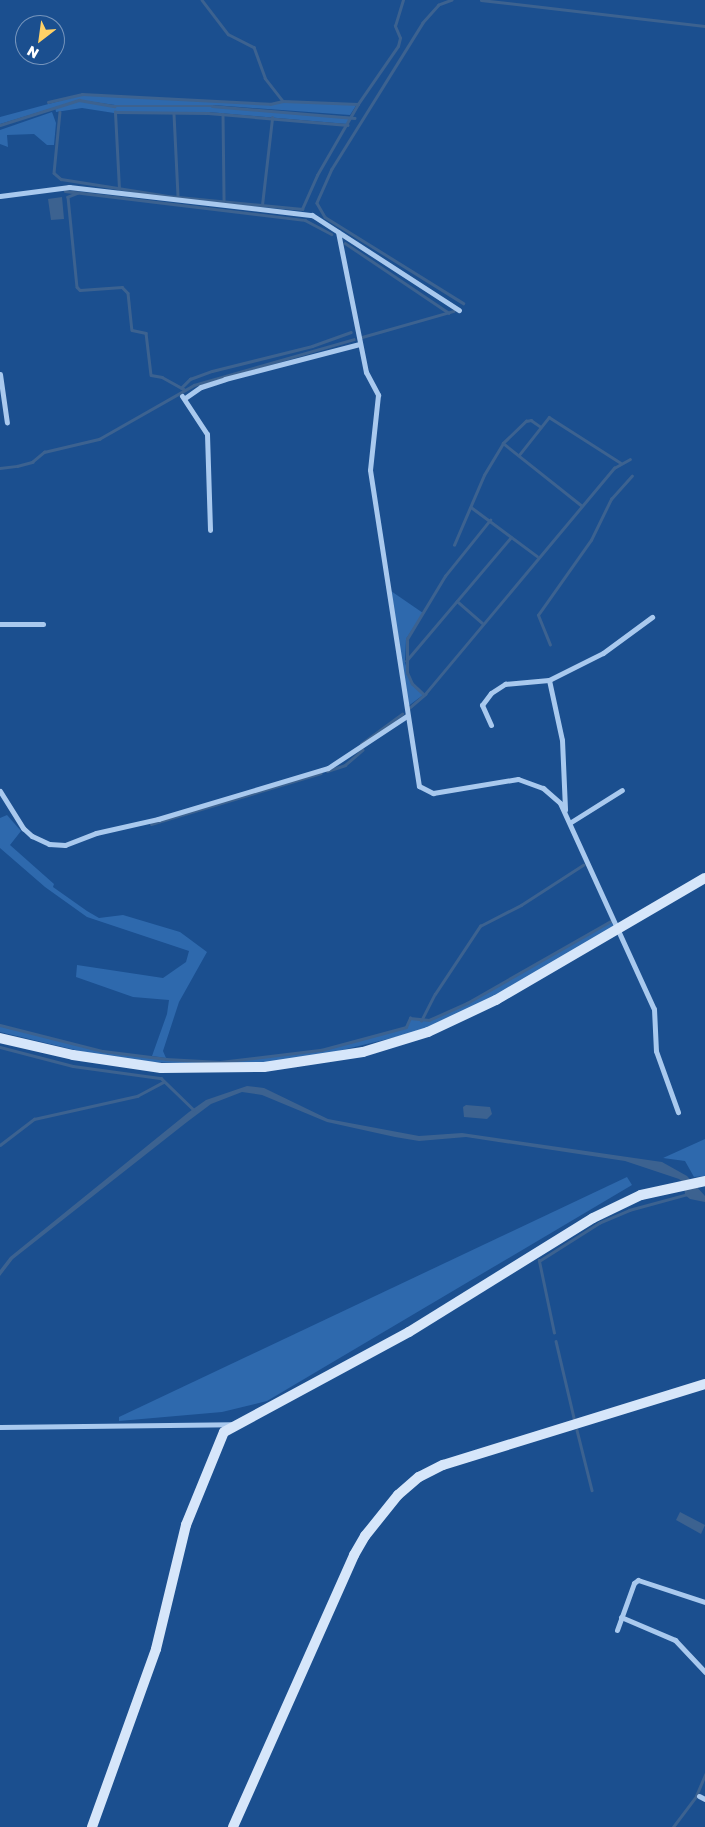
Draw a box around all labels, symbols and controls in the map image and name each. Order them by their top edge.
north arrow [15,15,65,65]
text: N [24,43,42,63]

